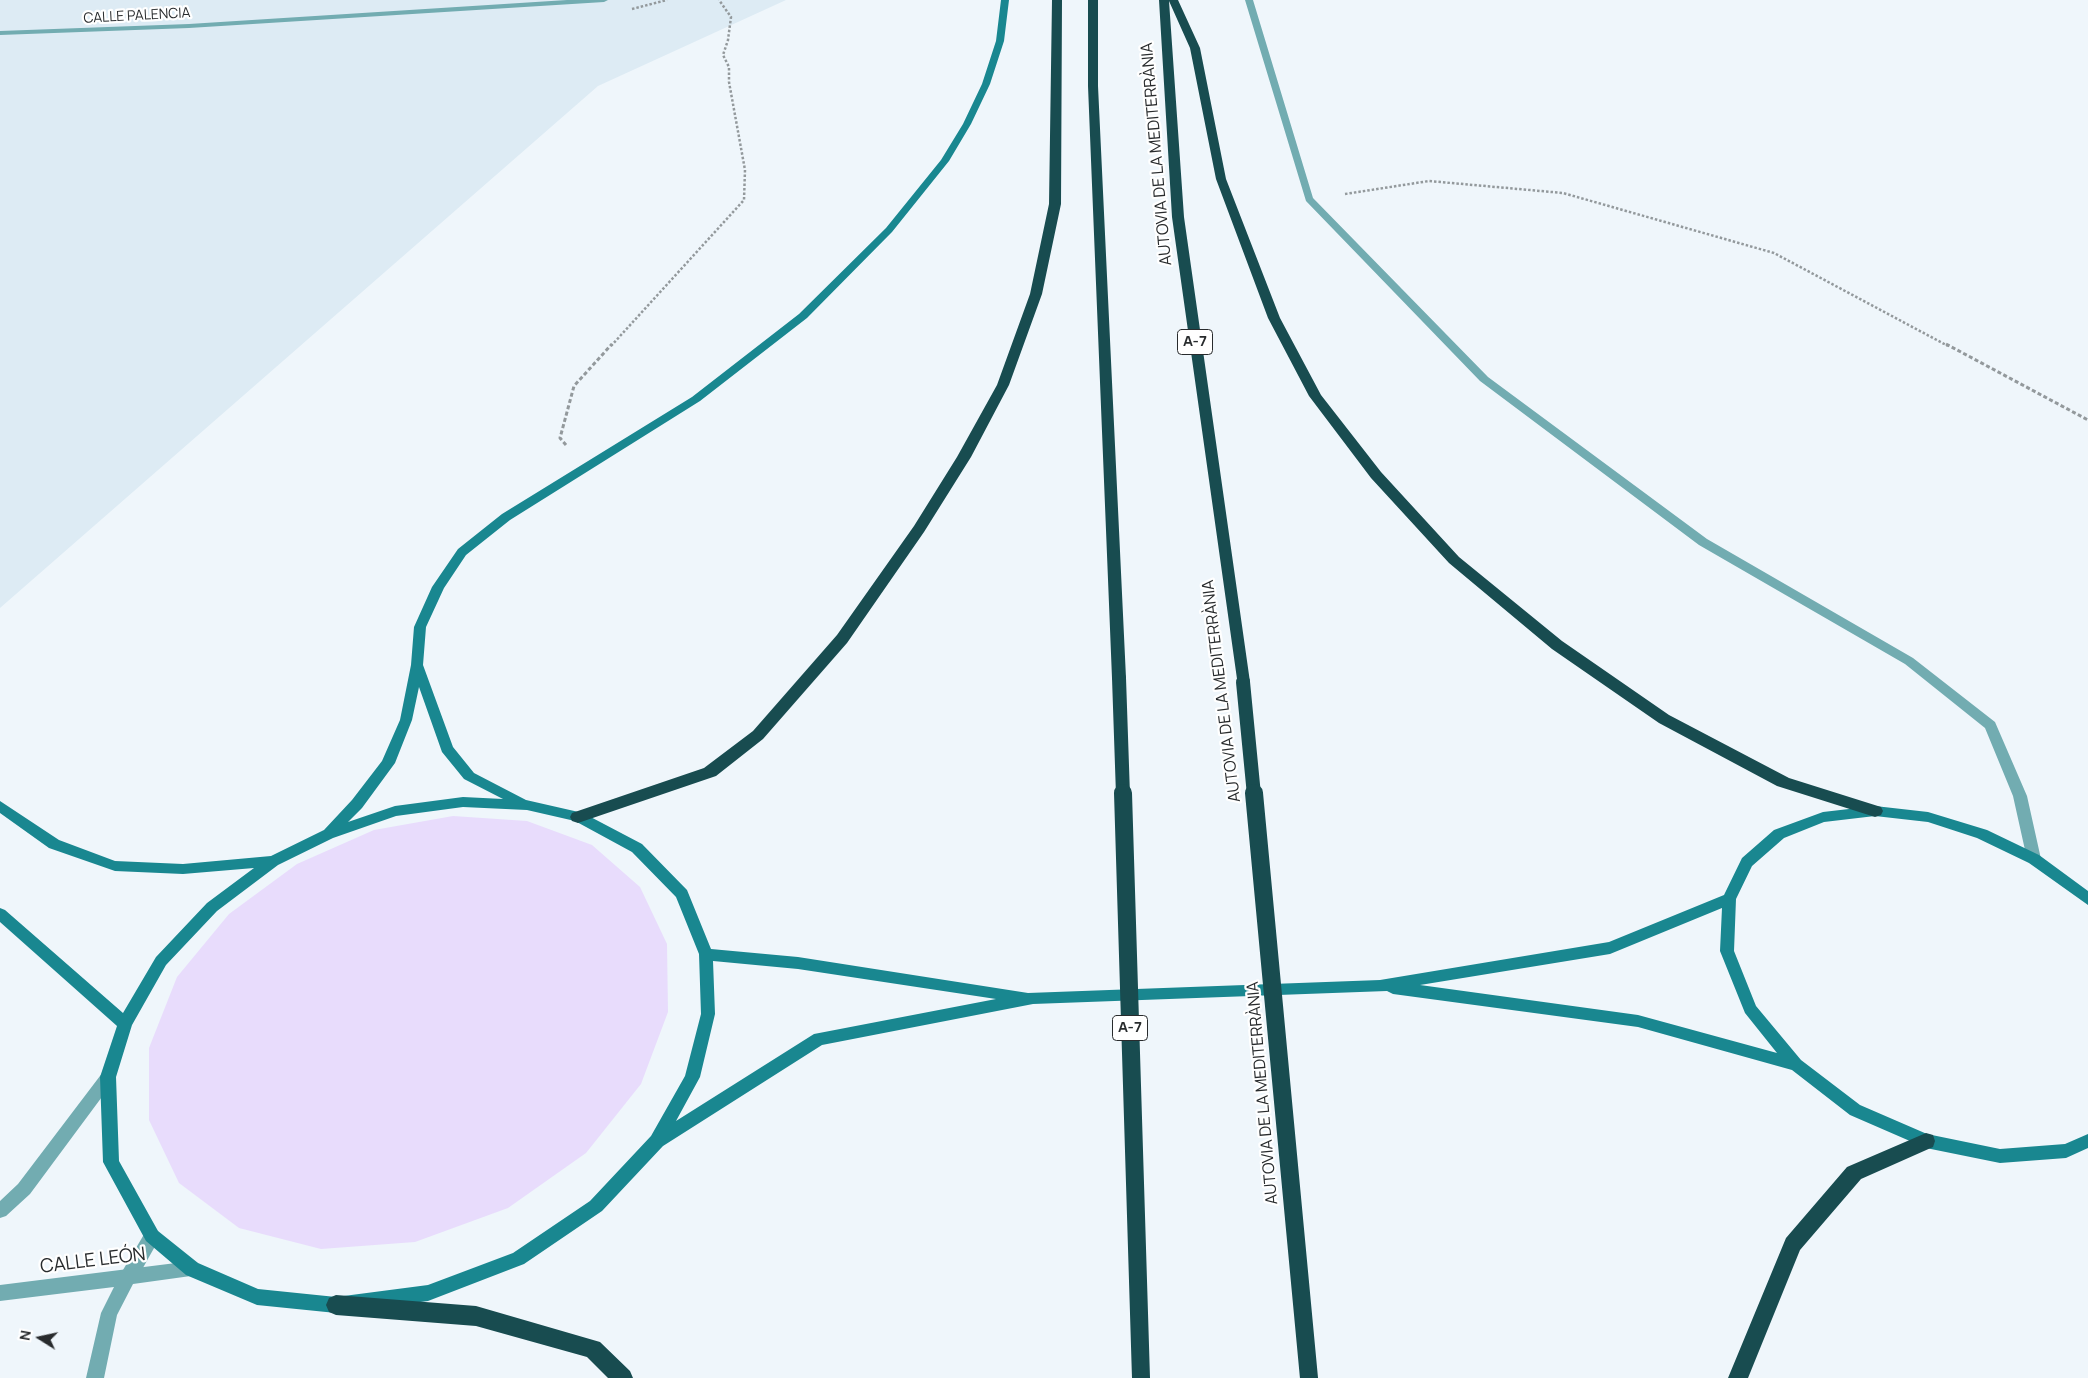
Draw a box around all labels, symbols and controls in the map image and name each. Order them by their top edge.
street label: CALLE PALENCIA [83,5,191,27]
street label: AUTOVIA DE LA MEDITERRÀNIA [1138,42,1176,266]
road number: A-7 [1178,330,1212,354]
street label: AUTOVIA DE LA MEDITERRÀNIA [1199,579,1245,803]
street label: AUTOVIA DE LA MEDITERRÀNIA [1244,981,1282,1205]
road number: A-7 [1112,1016,1148,1040]
street label: CALLE LEÓN [39,1243,147,1279]
north arrow [15,1313,65,1363]
text: N [15,1329,35,1342]

